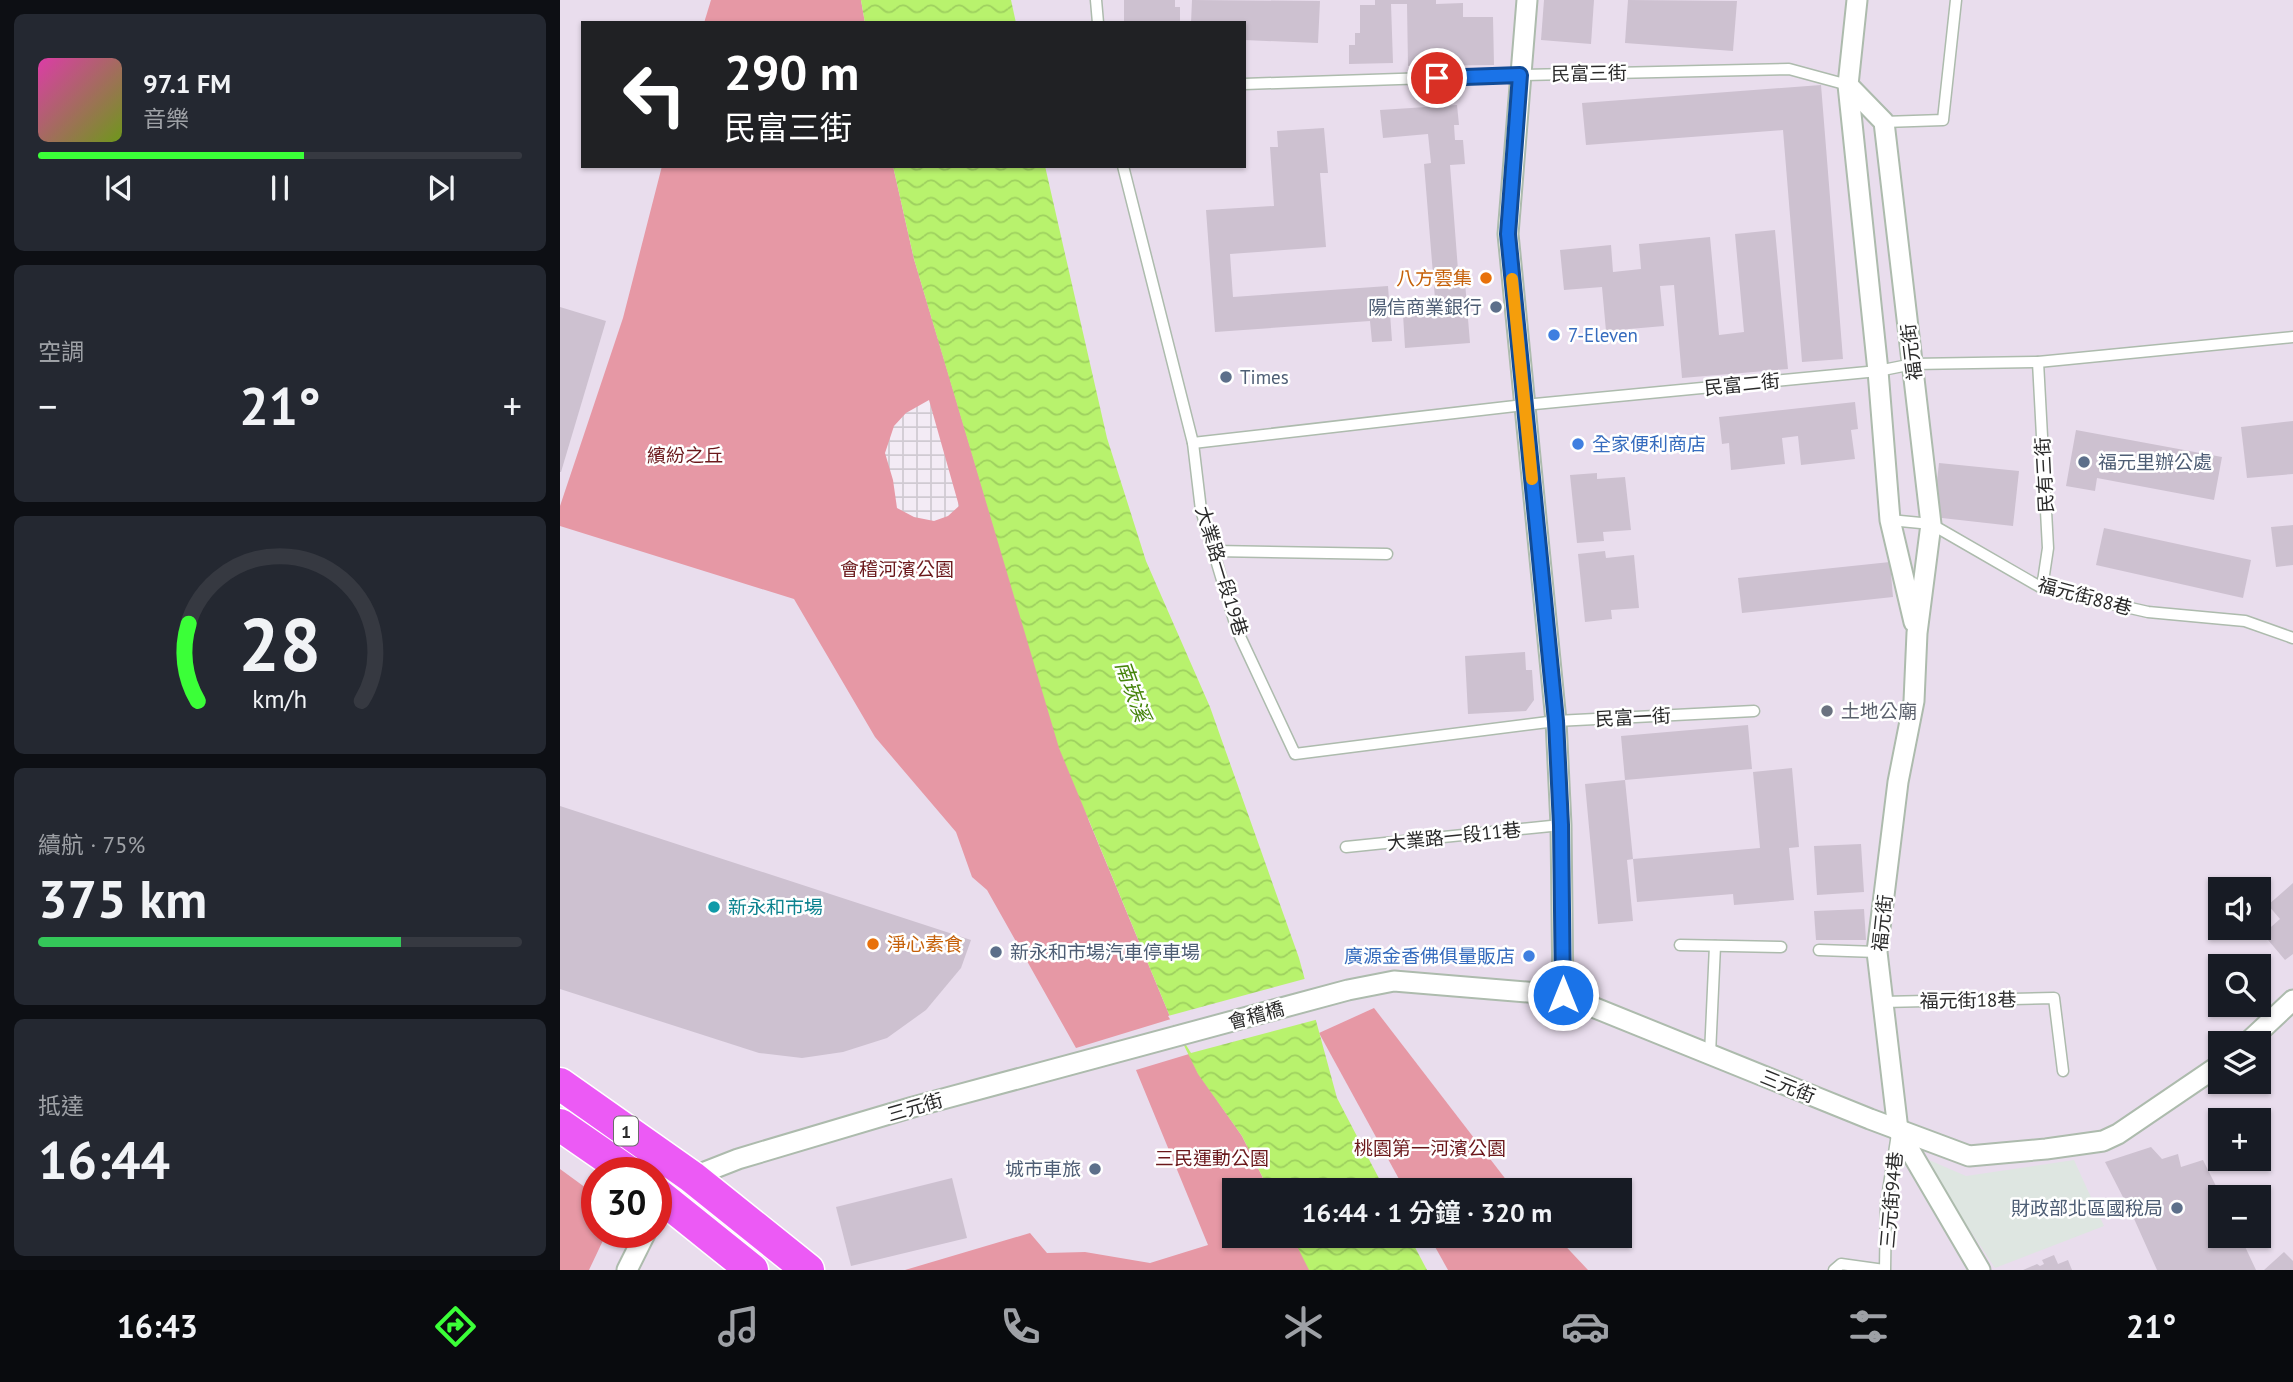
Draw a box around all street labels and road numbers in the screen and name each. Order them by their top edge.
street label: 民富三街 [1551,60,1627,86]
street label: 福元街 [1896,322,1926,382]
street label: 民富二街 [1703,368,1781,400]
street label: 民有三街 [2030,436,2058,514]
street label: 大業路一段19巷 [1191,503,1253,639]
street label: 福元街88巷 [2035,572,2135,620]
street label: 民富一街 [1594,703,1672,731]
street label: 大業路一段11巷 [1386,817,1522,855]
street label: 福元街 [1867,893,1897,953]
street label: 福元街18巷 [1919,987,2017,1013]
street label: 會稽橋 [1225,996,1287,1034]
street label: 三元街 [1757,1064,1819,1108]
street label: 三元街 [884,1088,946,1126]
road number: 1 [614,1116,638,1146]
street label: 三元街94巷 [1875,1151,1907,1249]

